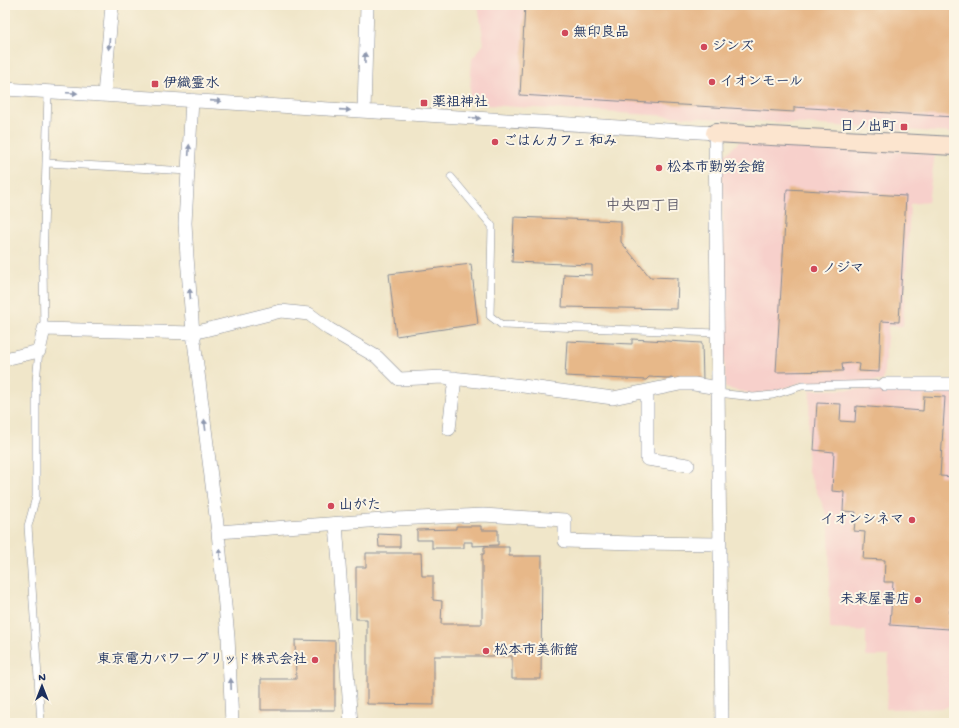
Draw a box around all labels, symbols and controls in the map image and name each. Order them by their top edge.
place label: 無印良品 [573,25,629,42]
marker: 無印良品 [560,28,570,38]
one-way arrow [105,38,112,50]
place label: ジンズ [712,39,754,56]
marker: ジンズ [699,42,709,52]
one-way arrow [362,51,368,64]
place label: イオンモール [720,74,803,91]
place label: 伊織霊水 [163,75,220,93]
marker: イオンモール [707,77,717,87]
marker: 伊織霊水 [150,79,160,89]
one-way arrow [66,90,78,97]
place label: 薬祖神社 [432,94,488,112]
one-way arrow [210,98,222,105]
marker: 薬祖神社 [419,98,429,108]
one-way arrow [339,106,351,113]
one-way arrow [469,114,481,121]
place label: 日ノ出町 [840,119,896,136]
marker: 日ノ出町 [899,122,909,132]
place label: ごはんカフェ 和み [503,134,617,151]
marker: ごはんカフェ 和み [490,137,500,147]
one-way arrow [186,144,193,156]
place label: 松本市勤労会館 [667,159,765,177]
marker: 松本市勤労会館 [654,163,664,173]
district label: 中央四丁目 [605,197,681,216]
place label: ノジマ [822,261,864,278]
marker: ノジマ [809,264,819,274]
one-way arrow [187,288,194,300]
one-way arrow [202,419,208,431]
place label: 山がた [339,498,381,515]
marker: 山がた [326,501,336,511]
place label: イオンシネマ [820,512,904,529]
marker: イオンシネマ [907,515,917,525]
one-way arrow [217,548,224,560]
place label: 未来屋書店 [840,591,910,609]
marker: 未来屋書店 [913,595,923,605]
place label: 松本市美術館 [494,642,578,660]
marker: 松本市美術館 [481,646,491,656]
place label: 東京電力パワーグリッド株式会社 [97,651,307,669]
marker: 東京電力パワーグリッド株式会社 [310,655,320,665]
north arrow [22,666,62,706]
text: N [38,672,46,684]
one-way arrow [227,678,234,690]

